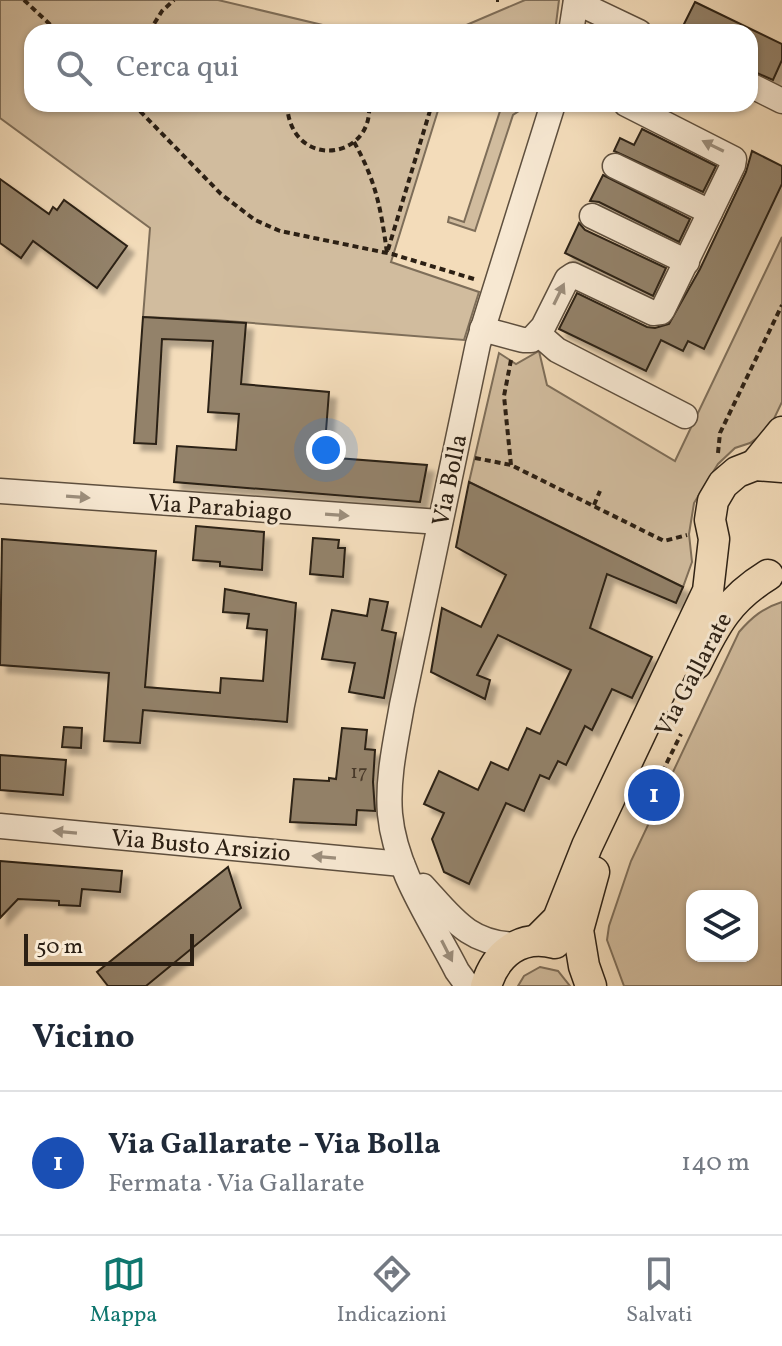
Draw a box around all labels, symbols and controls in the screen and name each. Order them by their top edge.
search box [24,24,758,112]
icon: search [52,46,96,90]
text: Cerca qui [116,47,239,89]
one-way arrow [701,139,724,153]
one-way arrow [552,282,566,305]
your location [306,430,346,470]
street label: Via Bolla [425,431,477,529]
street label: Via Parabiago [147,487,293,531]
one-way arrow [66,491,91,504]
one-way arrow [325,509,350,522]
street label: Via Gallarate [648,607,742,743]
house number: 17 [350,759,368,787]
pin: 1 [628,765,680,825]
street label: Via Busto Arsizio [110,822,292,872]
one-way arrow [52,825,77,838]
one-way arrow [311,850,336,863]
map controls [686,890,758,962]
button: layers [686,890,758,962]
scale bar [24,930,194,966]
text: 50 m [36,932,83,963]
one-way arrow [440,939,453,962]
text: Vicino [32,1015,135,1062]
text: Via Gallarate - Via Bolla [108,1124,441,1166]
text: 1 [53,1145,63,1181]
text: 140 m [681,1145,750,1181]
text: Fermata · Via Gallarate [108,1166,364,1202]
tab: Mappa [90,1252,157,1331]
tab: Indicazioni [337,1252,447,1331]
tab: Salvati [626,1252,692,1331]

